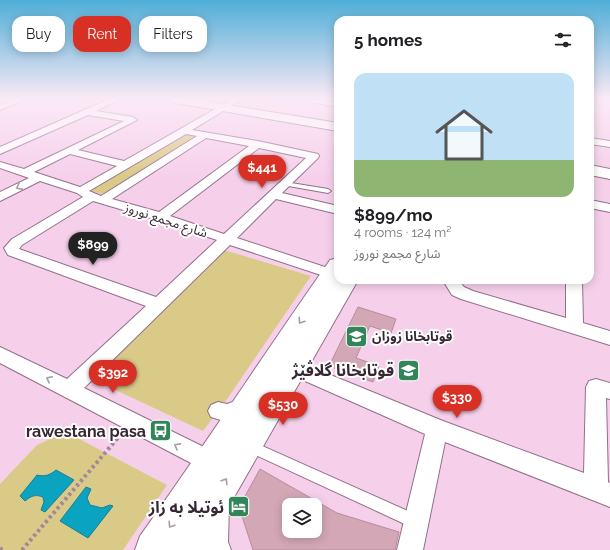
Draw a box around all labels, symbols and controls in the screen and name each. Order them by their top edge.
chip: Buy [12,16,65,52]
chip: Rent [73,16,131,52]
chip: Filters [139,16,207,52]
icon: filters [552,29,574,51]
text: 5 homes [354,30,422,50]
icon: home [428,99,500,171]
pin: $441 [238,155,286,189]
text: $441 [247,160,277,175]
one-way arrow [16,183,23,190]
street label: شارع مجمع نوروز [121,199,209,243]
text: $899/mo [354,205,433,225]
text: 4 rooms · 124 m² [354,225,451,240]
pin: $899 [69,232,117,266]
text: $899 [77,237,109,252]
text: شارع مجمع نوروز [354,246,440,261]
one-way arrow [298,317,306,324]
school or university icon: قوتابخانا زوزان [343,323,369,349]
place label: قوتابخانا زوزان [372,329,453,344]
school or university icon: قوتابخانا گلاڤێژ [396,357,422,383]
place label: قوتابخانا گلاڤێژ [291,359,394,380]
pin: $392 [89,360,137,394]
text: $392 [98,365,128,380]
one-way arrow [46,376,54,384]
pin: $330 [433,385,481,419]
text: $330 [442,390,472,405]
pin: $530 [259,392,307,426]
text: $530 [268,397,298,412]
bus stop icon: rawestana pasa [148,418,174,444]
place label: rawestana pasa [26,422,146,441]
one-way arrow [173,444,181,451]
one-way arrow [220,478,227,485]
hotel icon: ئوتيلا به زاز [226,494,252,520]
place label: ئوتيلا به زاز [148,498,224,517]
map controls [282,498,322,538]
button: layers [282,498,322,538]
one-way arrow [168,521,176,528]

